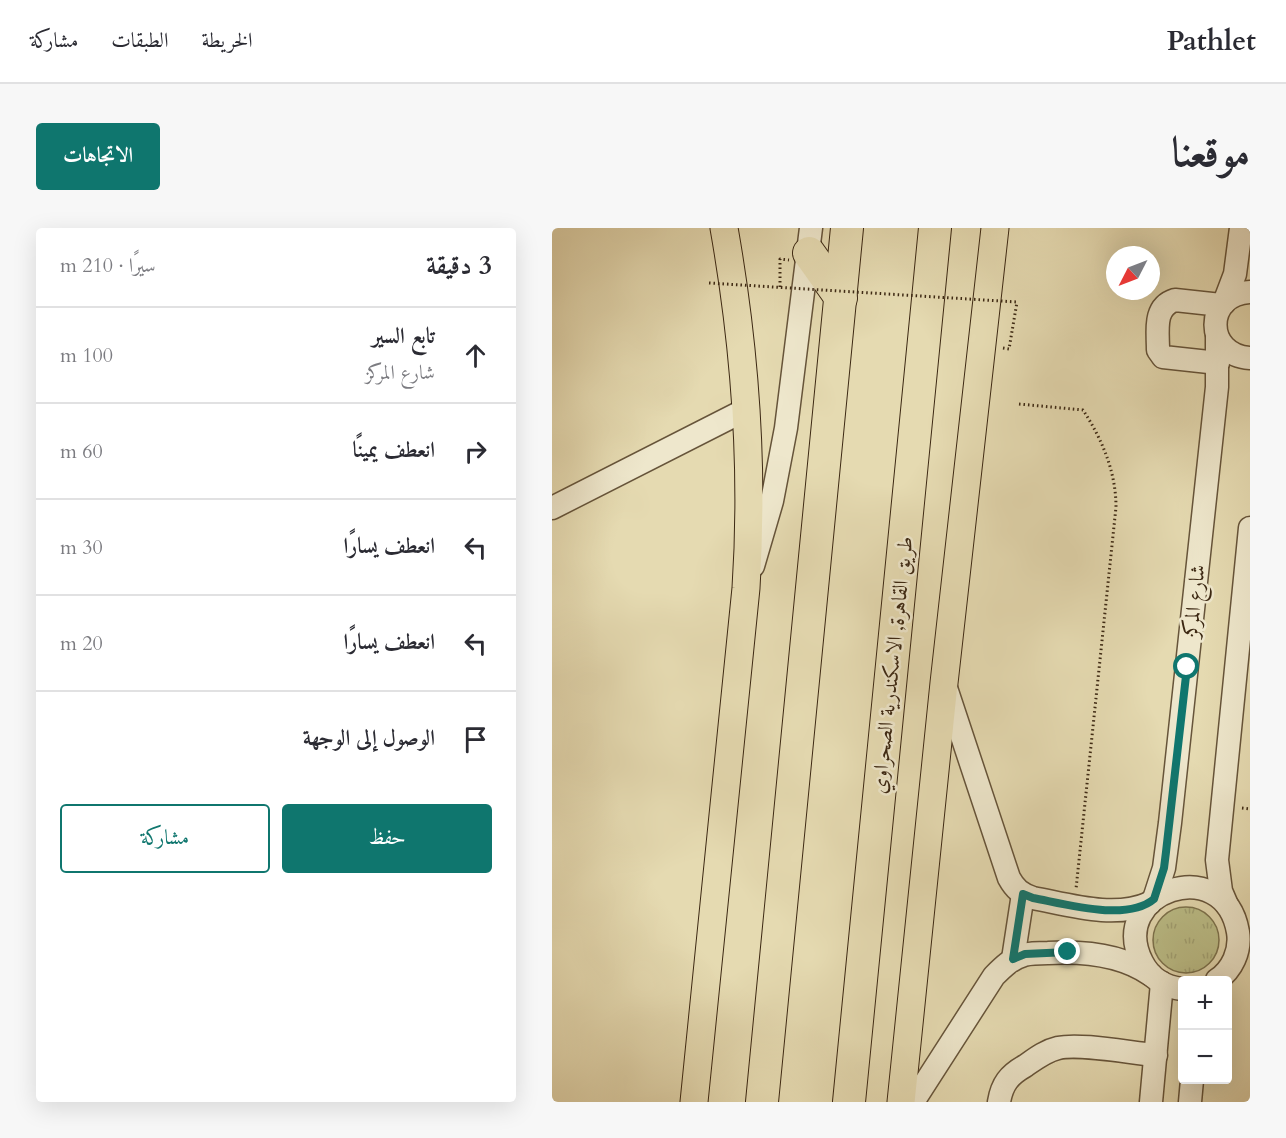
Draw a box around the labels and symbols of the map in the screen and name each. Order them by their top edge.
north arrow [1106,246,1160,300]
street label: طريق القاهرة, الاسكندرية الصحراوي [865,535,921,795]
street label: شارع المركز [1176,563,1216,641]
route start [1173,653,1199,679]
route end [1054,938,1080,964]

